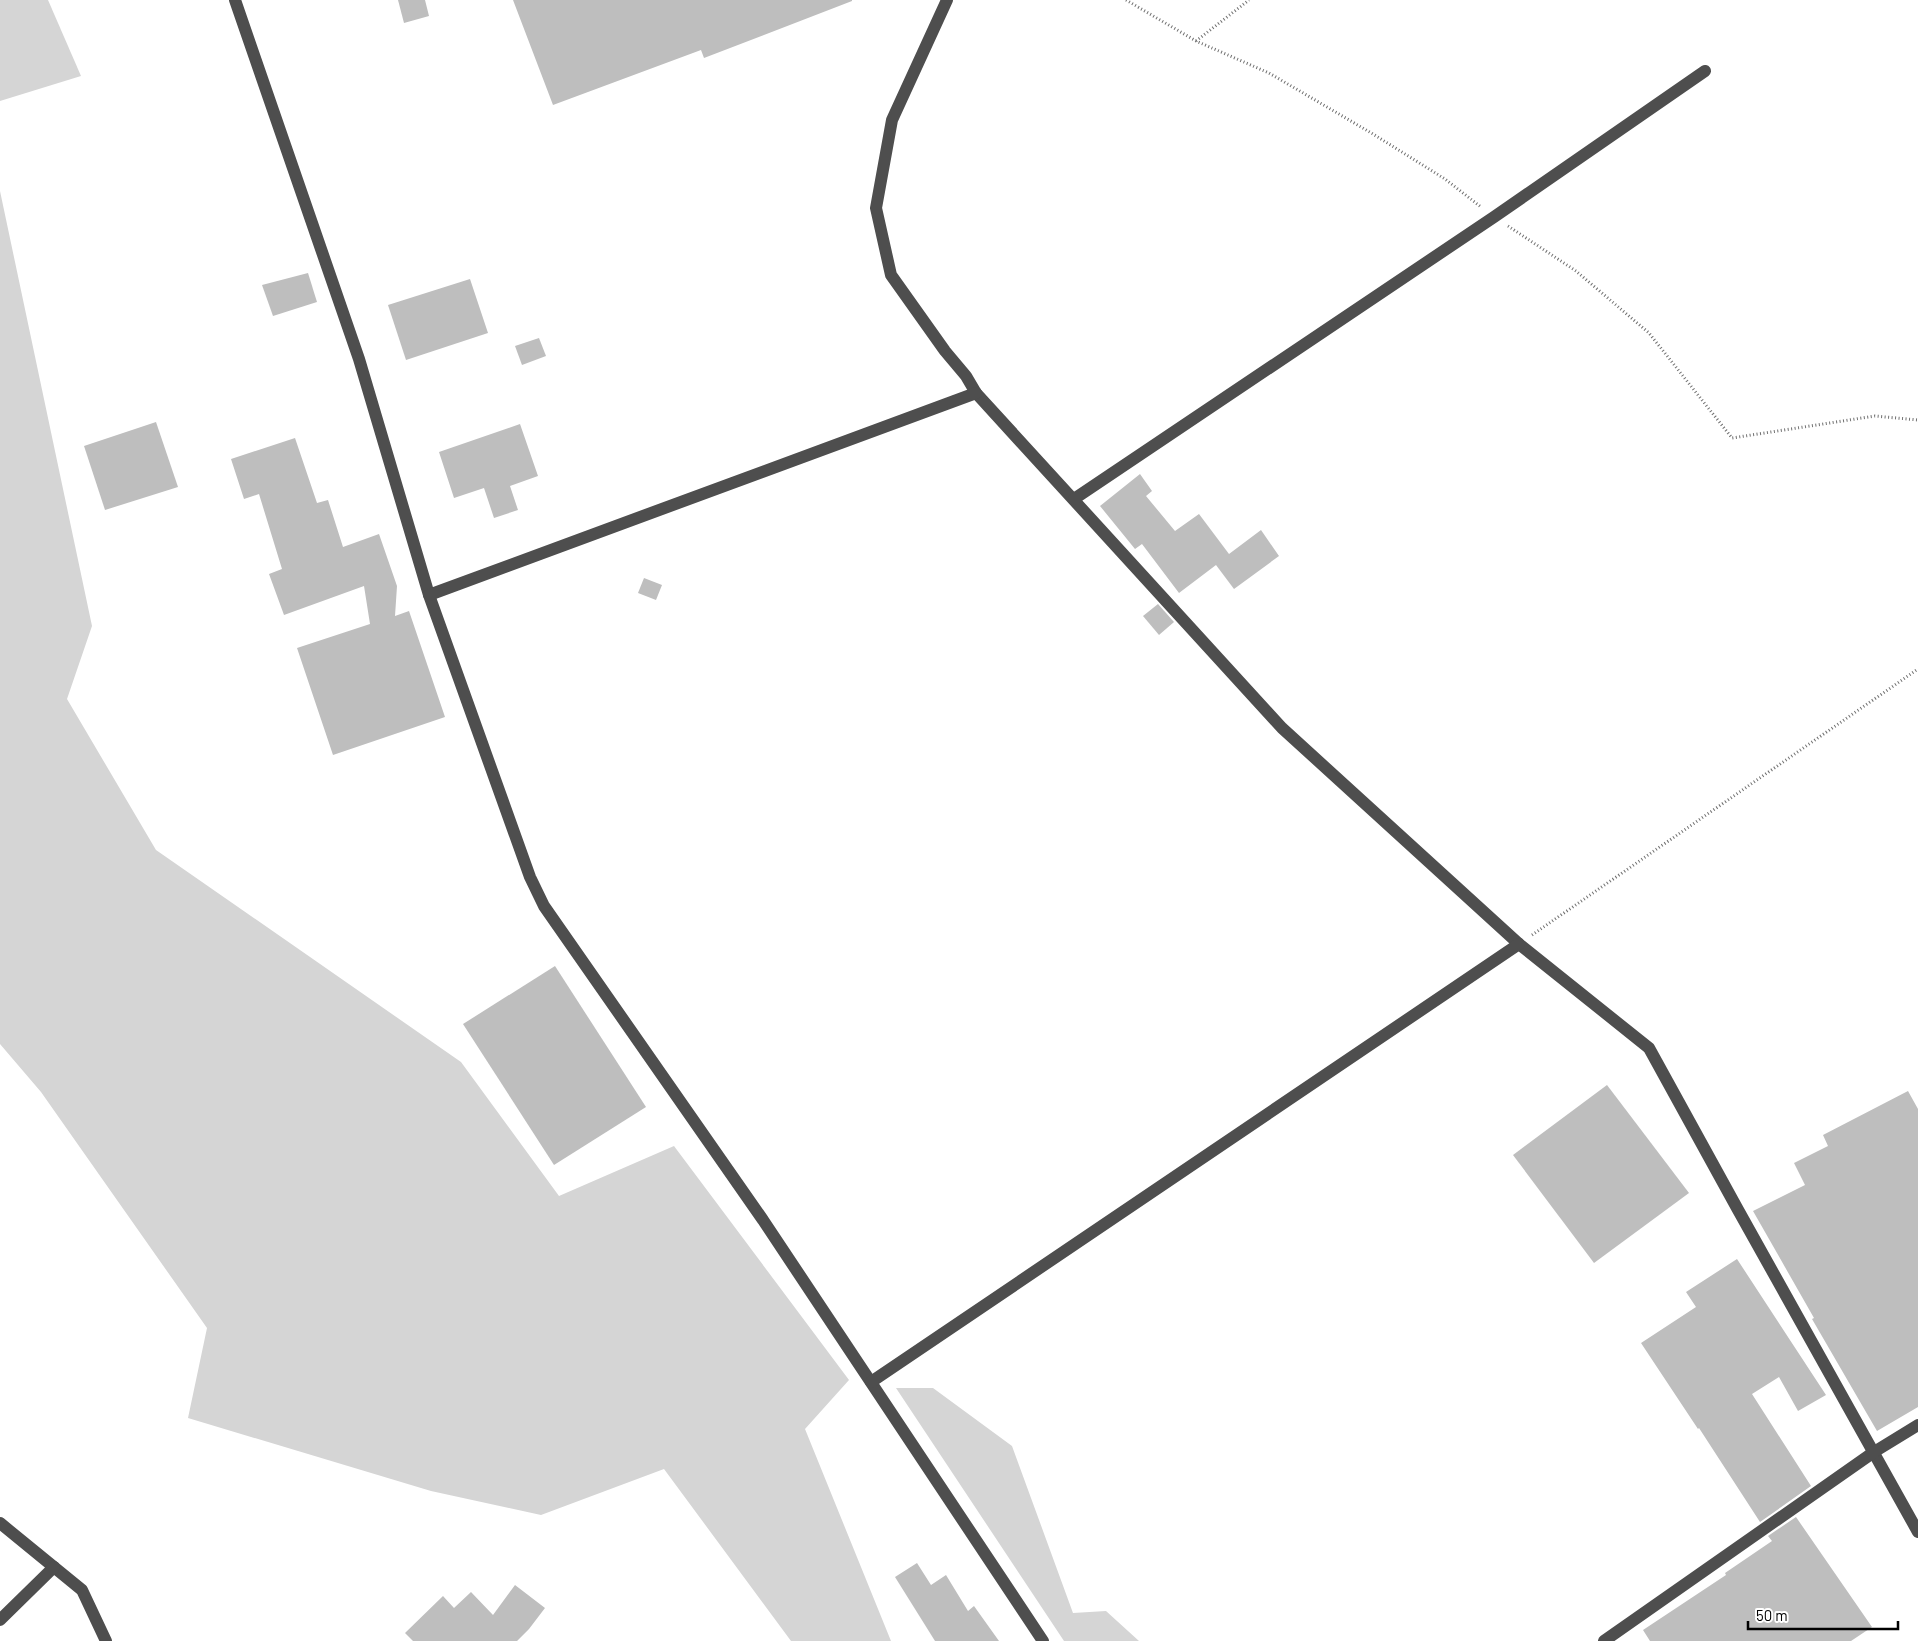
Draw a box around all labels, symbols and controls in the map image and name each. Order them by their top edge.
scale bar [1748,1598,1898,1630]
text: 50 m [1756,1606,1788,1624]

